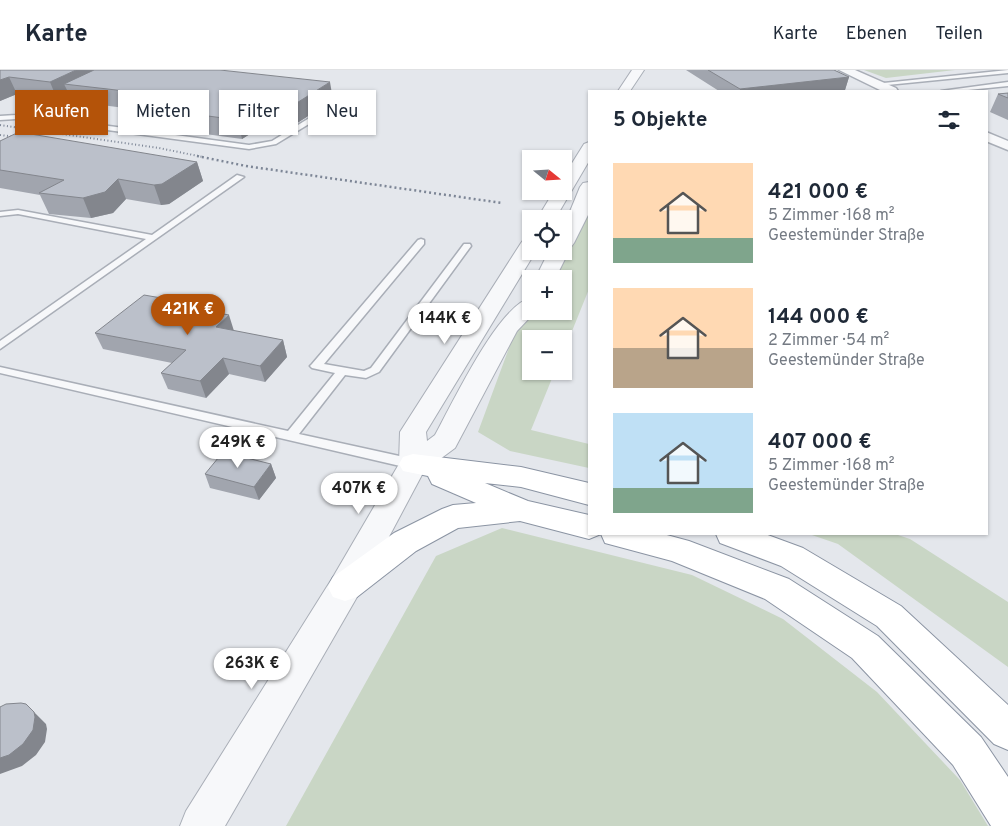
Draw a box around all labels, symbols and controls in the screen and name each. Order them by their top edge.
text: Karte [25,20,88,50]
text: Karte [773,23,818,46]
text: Ebenen [846,23,907,46]
text: Teilen [935,23,983,46]
chip: Kaufen [15,90,108,135]
chip: Mieten [118,90,209,135]
chip: Filter [219,90,298,135]
chip: Neu [308,90,376,135]
icon: filters [935,106,963,134]
text: 5 Objekte [613,107,707,134]
north arrow [522,150,572,200]
map controls [522,150,572,380]
text: 421 000 € [768,179,868,206]
icon: home [653,183,713,243]
text: 5 Zimmer · 168 m² [768,206,895,226]
button: locate [522,210,572,260]
text: Geestemünder Straße [768,226,925,246]
button: + [522,270,572,320]
pin: 421K € [147,294,229,336]
text: 421K € [162,300,214,320]
pin: 144K € [404,302,486,345]
text: 144 000 € [768,304,869,331]
icon: home [653,308,713,368]
text: 144K € [419,309,471,329]
button: − [522,330,572,380]
text: 2 Zimmer · 54 m² [768,331,889,351]
text: Geestemünder Straße [768,351,925,371]
pin: 249K € [197,426,279,469]
text: 407 000 € [768,429,872,456]
text: 249K € [210,433,266,453]
icon: home [653,433,713,493]
text: 5 Zimmer · 168 m² [768,456,895,476]
pin: 407K € [318,472,400,515]
text: Geestemünder Straße [768,476,925,496]
text: 407K € [332,479,386,499]
pin: 263K € [211,648,293,690]
text: 263K € [225,654,279,674]

